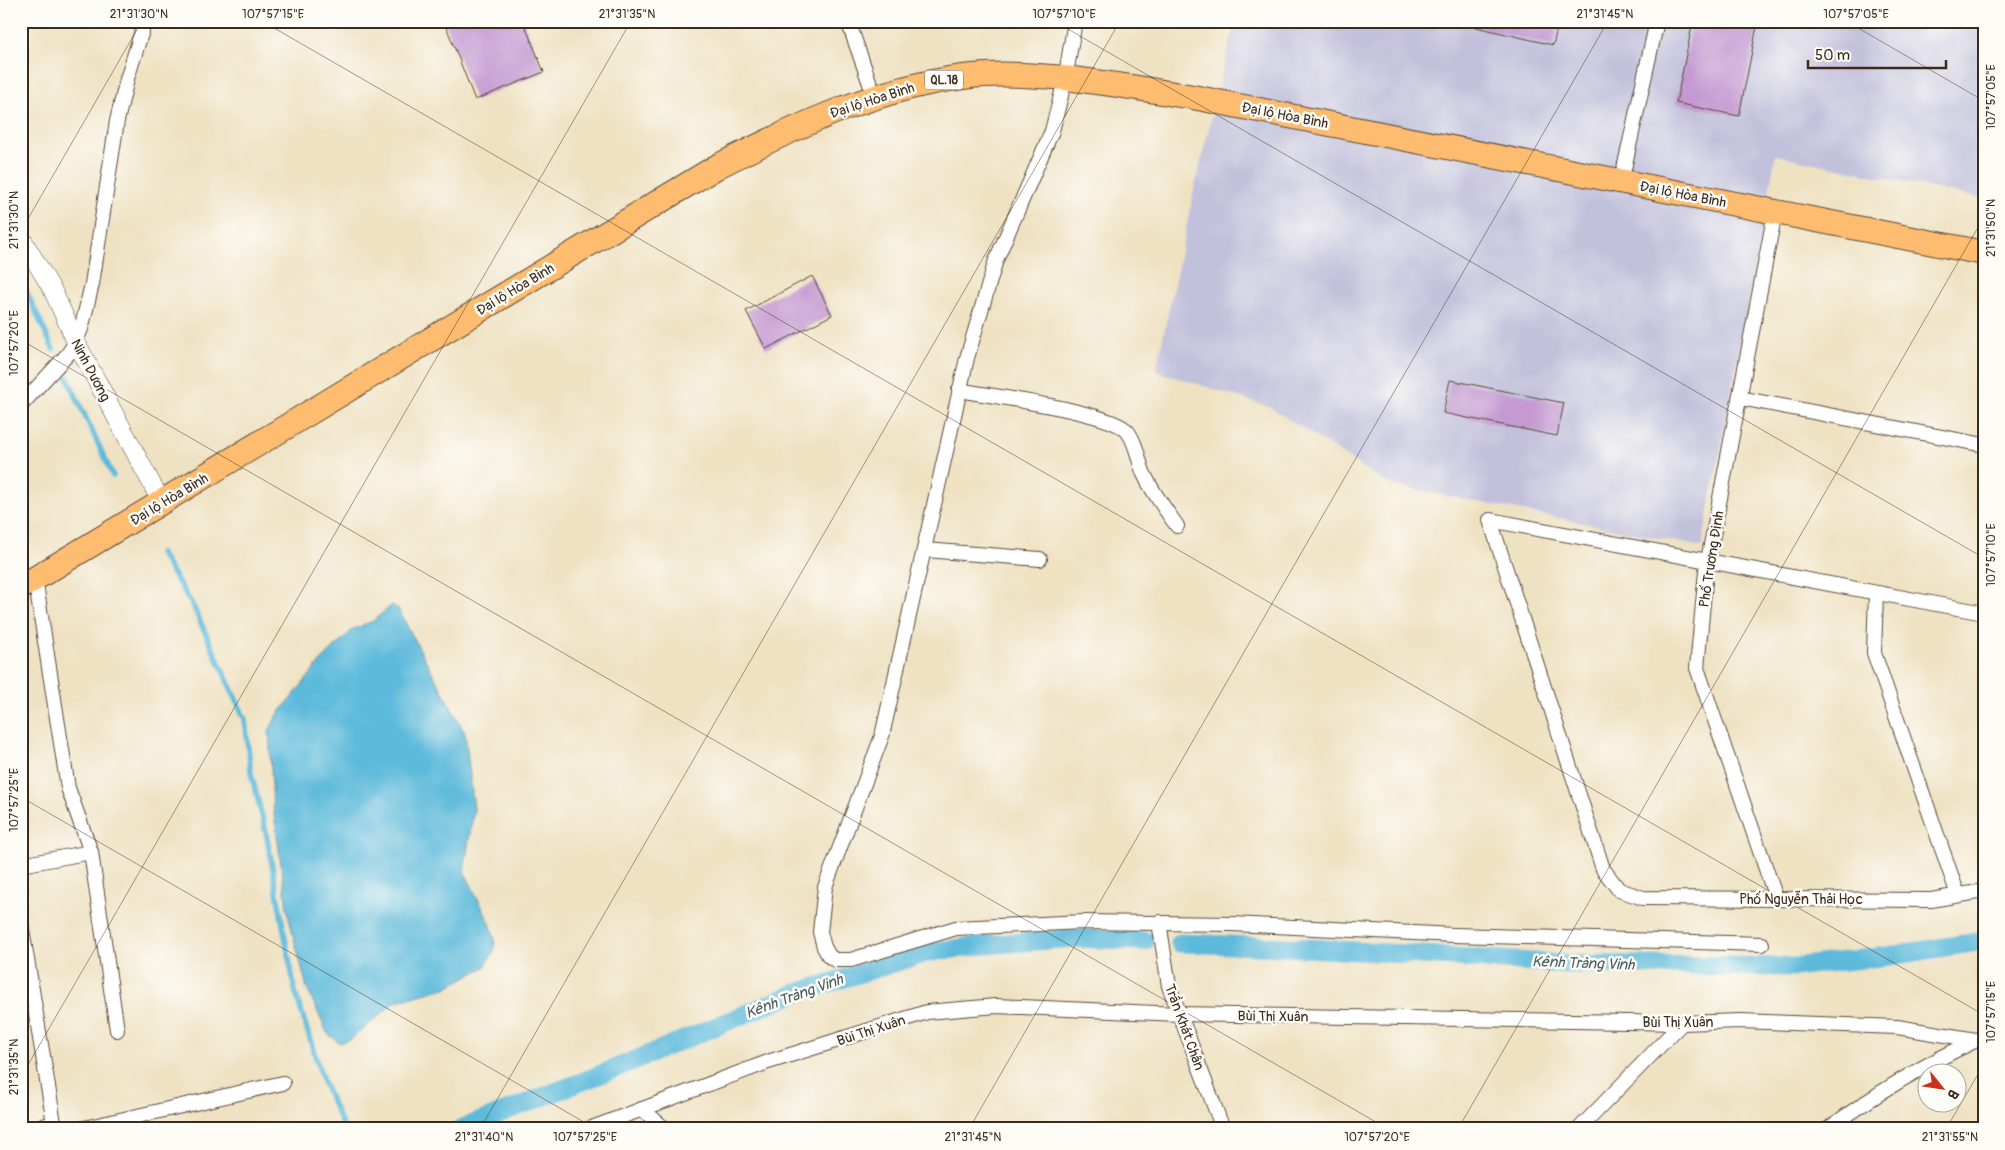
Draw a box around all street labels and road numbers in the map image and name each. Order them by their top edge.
road number: QL.18 [925,70,963,90]
street label: Đại lộ Hòa Bình [828,79,916,122]
street label: Đại lộ Hòa Bình [1240,99,1330,132]
street label: Đại lộ Hòa Bình [1638,178,1728,211]
street label: Đại lộ Hòa Bình [473,260,557,319]
street label: Ninh Dương [67,336,114,404]
street label: Đại lộ Hòa Bình [127,470,211,529]
street label: Phố Trương Định [1694,509,1728,609]
street label: Phố Nguyễn Thái Học [1739,890,1863,908]
street label: Trần Khát Chân [1161,981,1210,1073]
street label: Bùi Thị Xuân [1237,1007,1309,1026]
street label: Bùi Thị Xuân [835,1011,908,1050]
street label: Bùi Thị Xuân [1643,1014,1714,1031]

